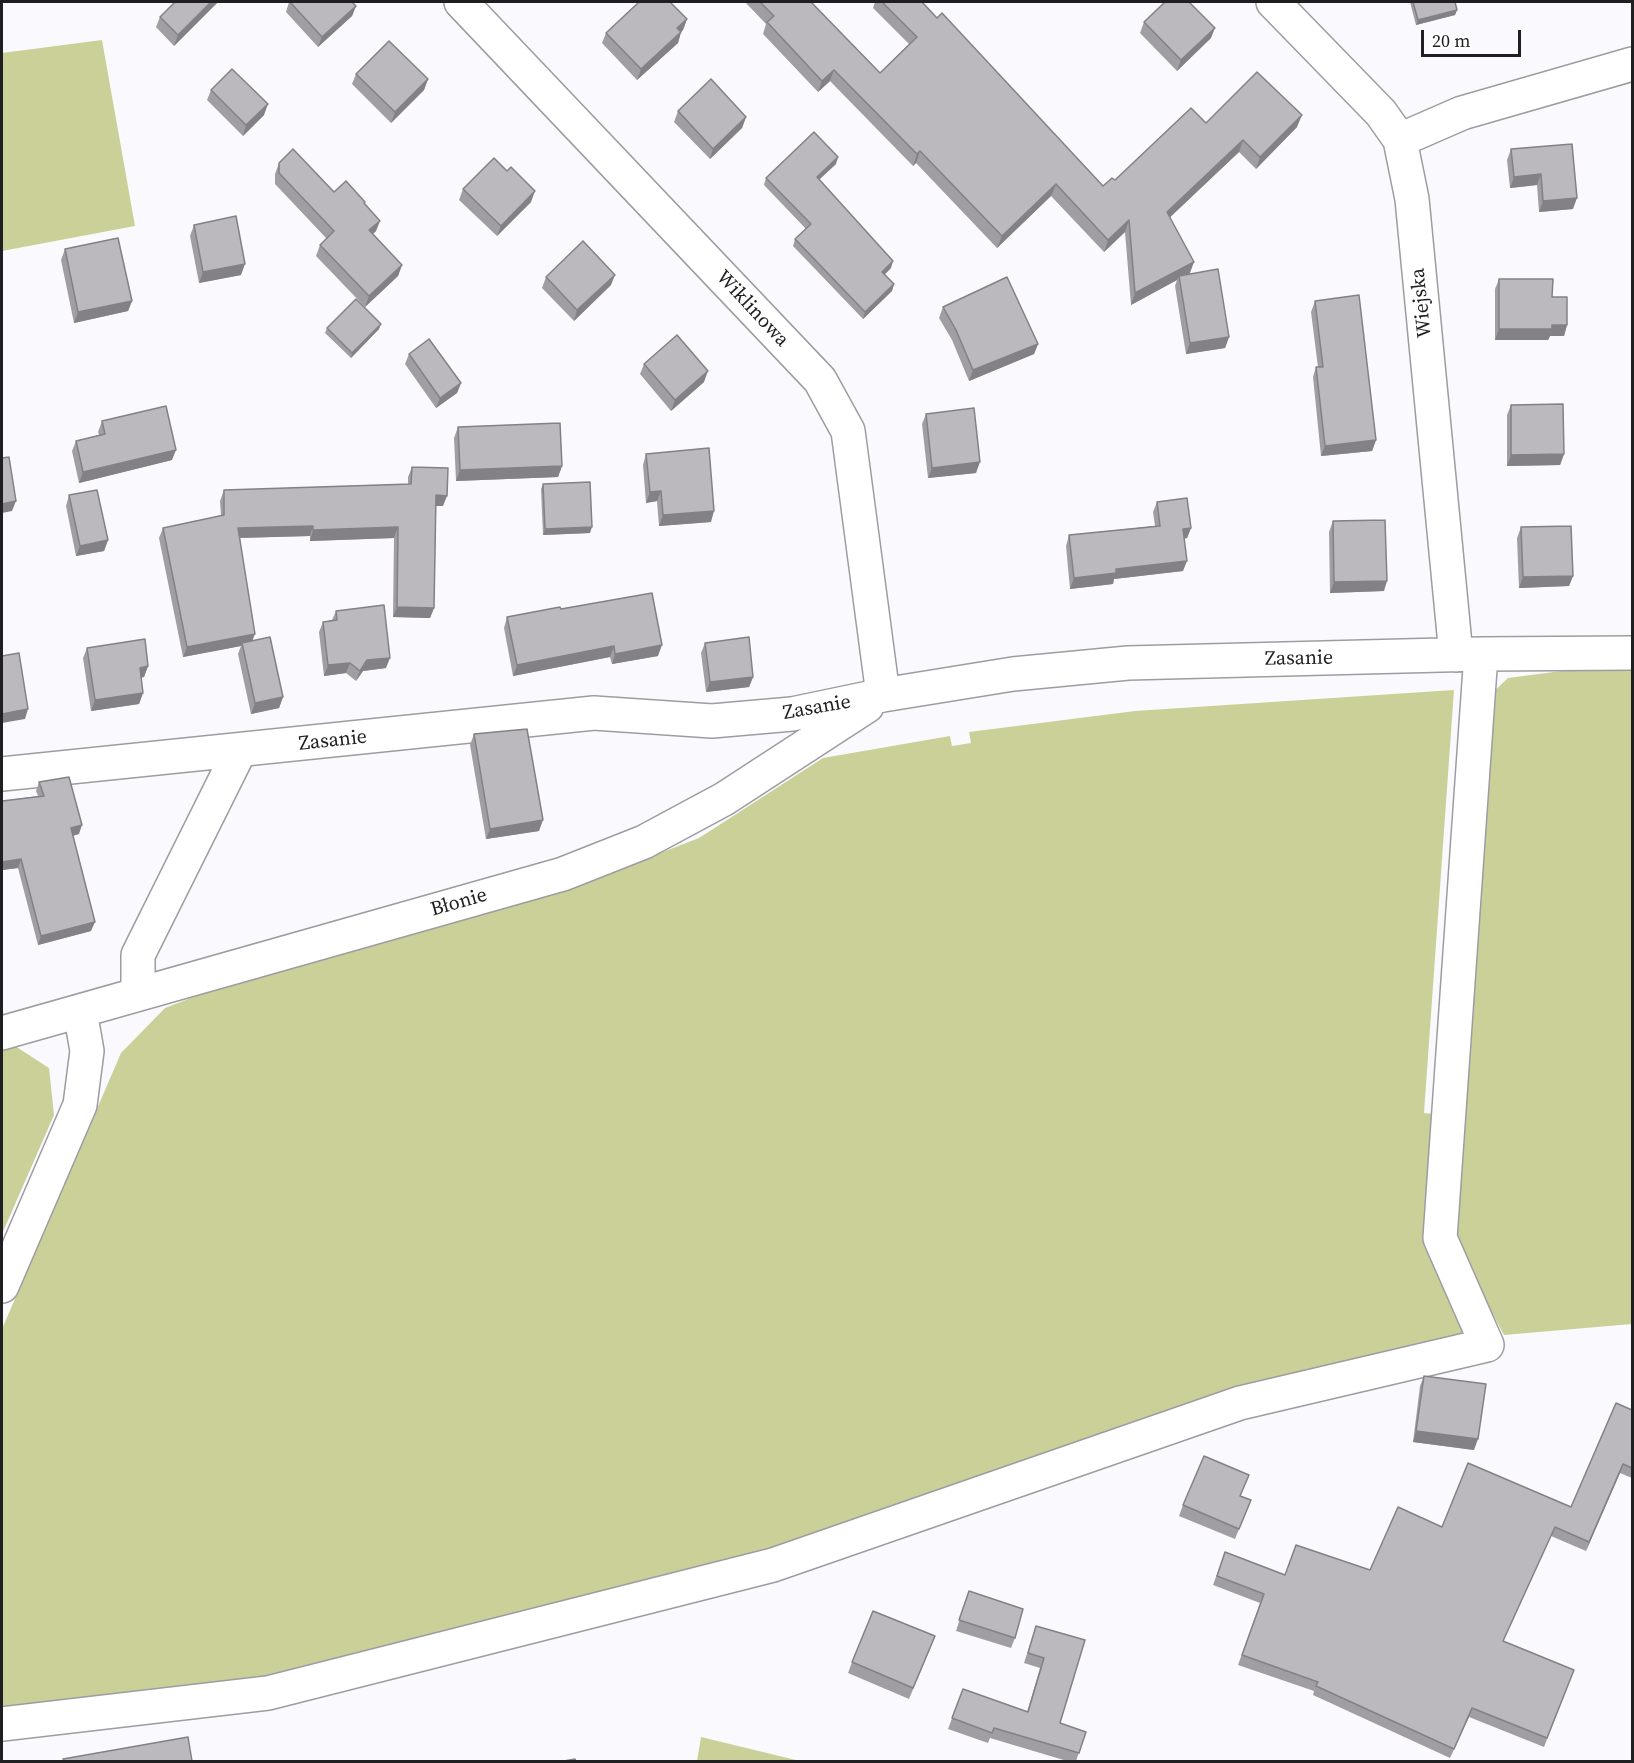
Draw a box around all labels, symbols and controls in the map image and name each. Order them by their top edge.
scale bar [1424,18,1524,56]
text: 20 m [1432,28,1470,53]
street label: Wiklinowa [711,266,793,352]
street label: Wiejska [1406,267,1438,339]
street label: Zasanie [1265,646,1333,672]
street label: Zasanie [781,690,853,726]
street label: Zasanie [298,725,368,757]
street label: Błonie [428,884,490,922]

